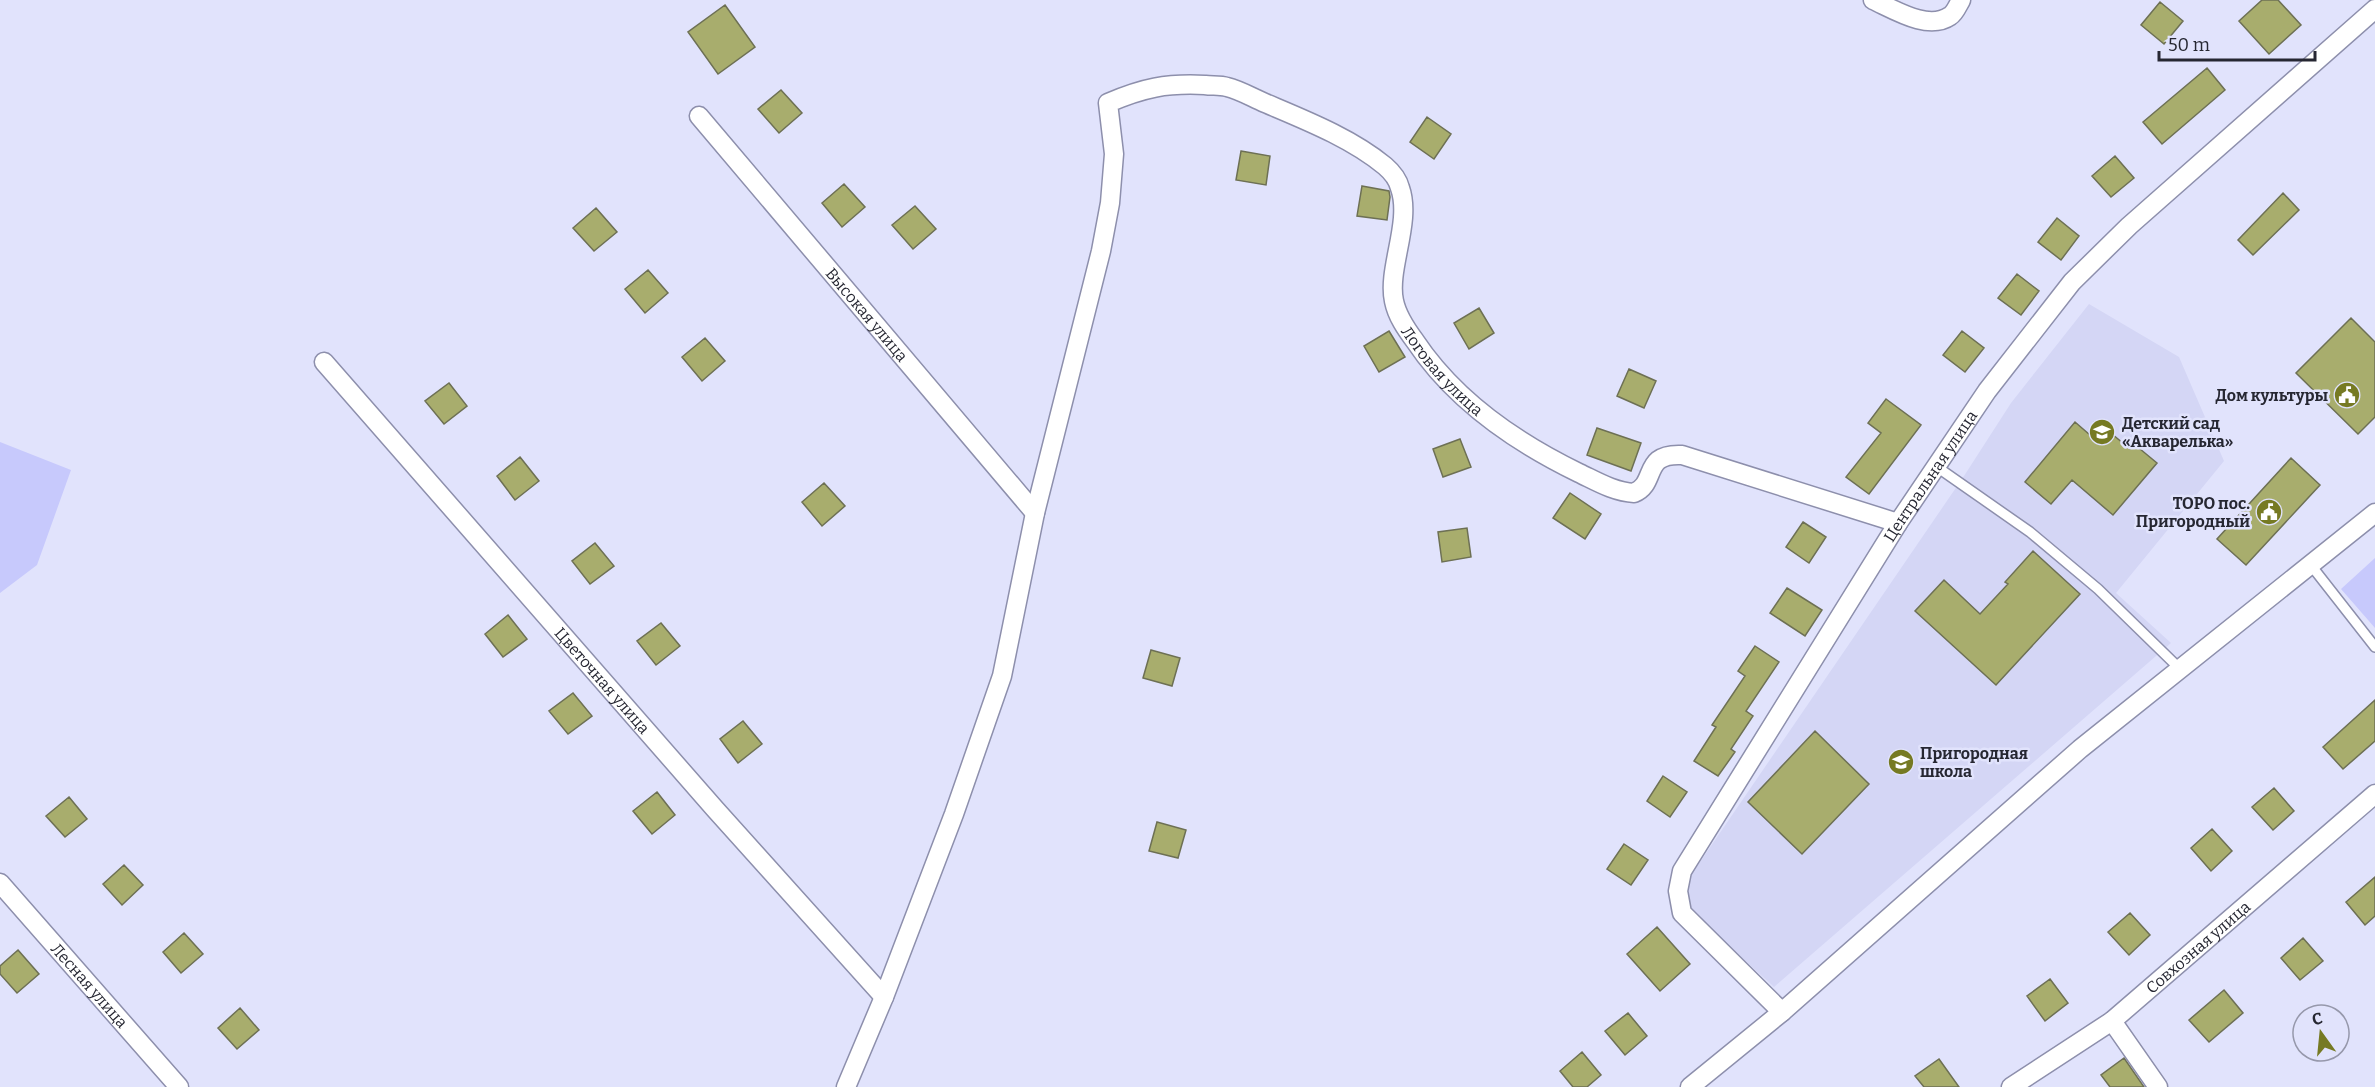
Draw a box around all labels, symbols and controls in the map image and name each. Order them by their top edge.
scale bar [2159,24,2315,62]
text: 50 m [2168,34,2210,56]
street label: Высокая улица [822,264,912,366]
street label: Логовая улица [1397,323,1487,420]
public building icon: Дом культуры [2332,380,2362,410]
place label: Дом культуры [2215,386,2328,405]
street label: Центральная улица [1880,407,1981,545]
place label: Детский сад «Акварелька» [2122,414,2233,451]
school or university icon: Детский сад «Акварелька» [2087,417,2117,447]
place label: ТОРО пос. Пригородный [2136,494,2250,531]
public building icon: ТОРО пос. Пригородный [2254,497,2284,527]
street label: Цветочная улица [551,624,654,738]
place label: Пригородная школа [1920,744,2028,781]
school or university icon: Пригородная школа [1886,747,1916,777]
street label: Совхозная улица [2142,897,2254,998]
street label: Лесная улица [47,939,132,1032]
north arrow [2291,1003,2351,1063]
text: С [2310,1009,2325,1029]

